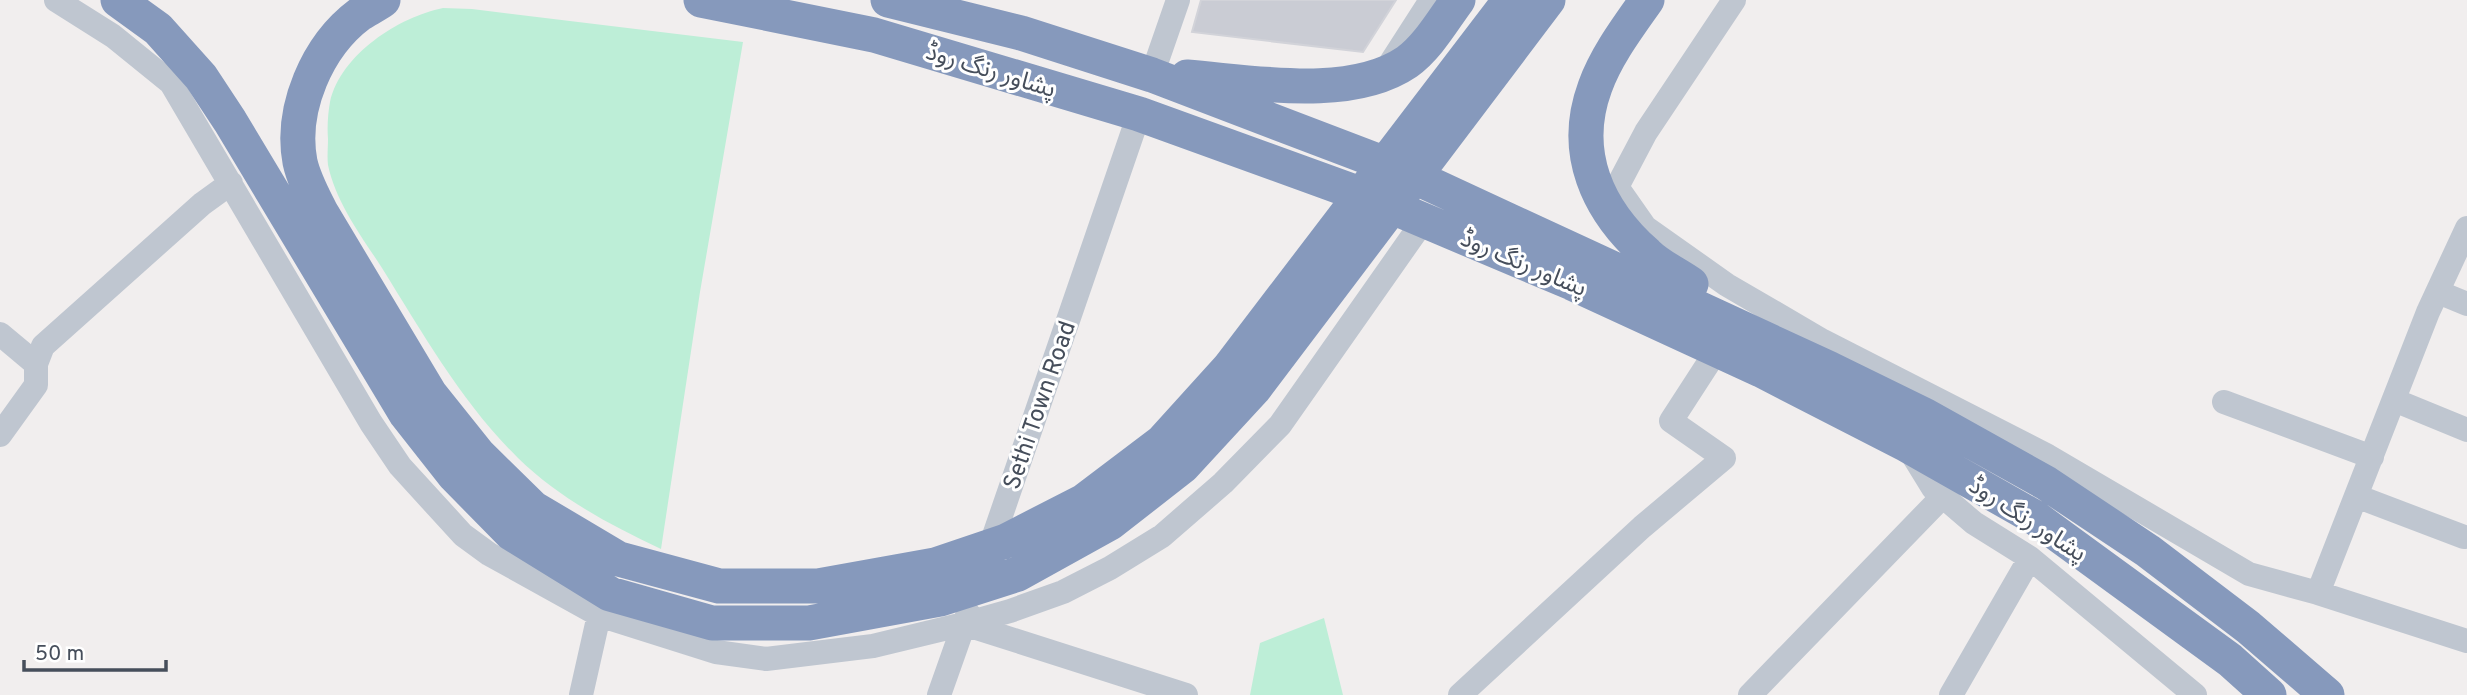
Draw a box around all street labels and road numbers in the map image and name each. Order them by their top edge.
street label: پشاور رنگ روڈ [922,38,1059,106]
street label: پشاور رنگ روڈ [1456,225,1591,305]
street label: Sethi Town Road [998,317,1084,494]
street label: پشاور رنگ روڈ [1962,472,2091,570]

